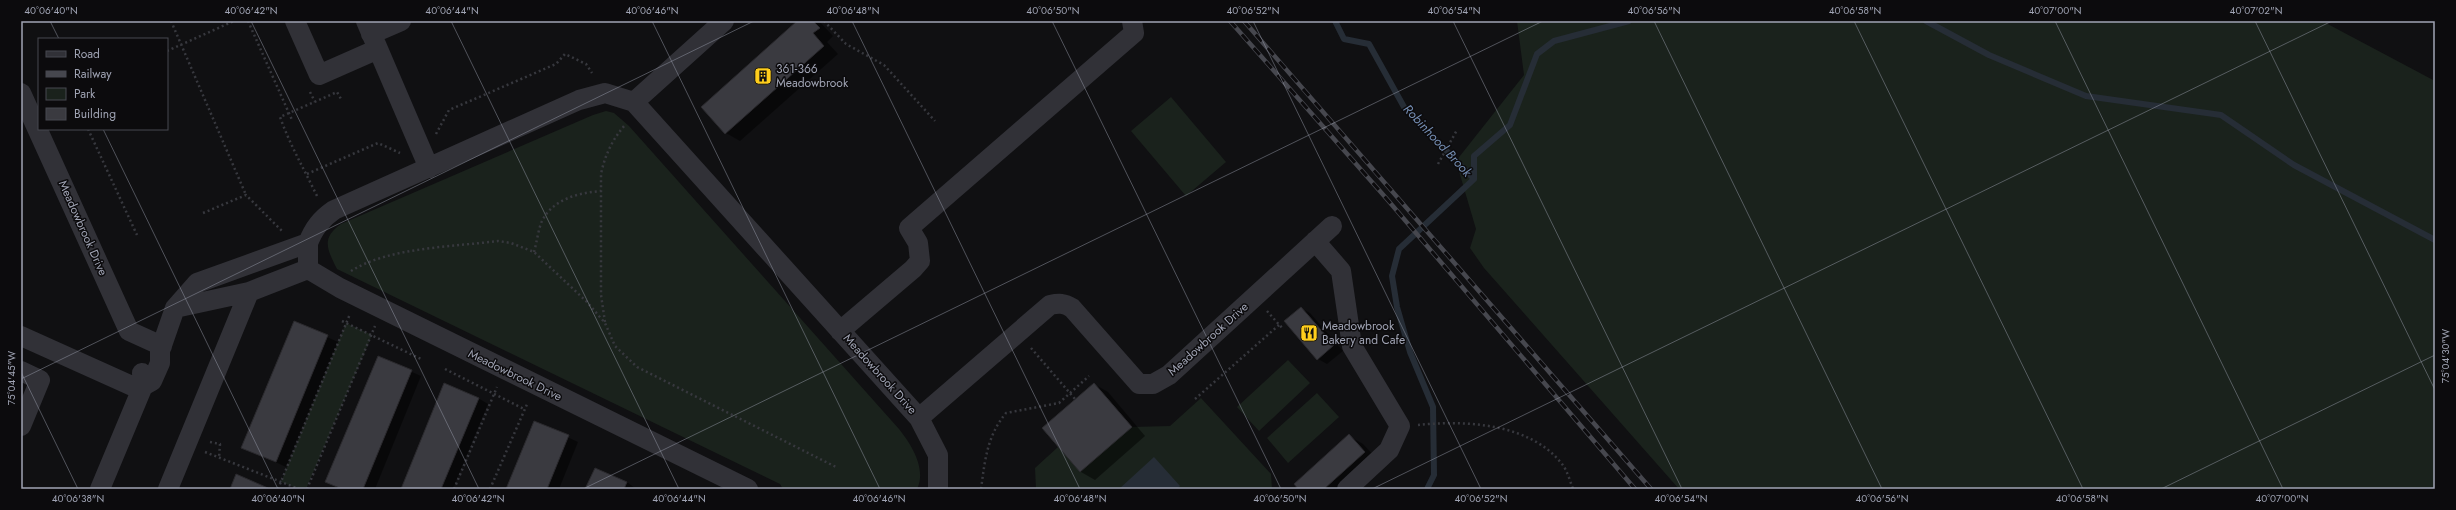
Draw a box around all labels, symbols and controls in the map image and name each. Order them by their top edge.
text: 40°06'40"N [24,3,78,18]
text: 40°06'42"N [224,3,278,18]
text: 40°06'44"N [425,3,479,18]
text: 40°06'46"N [625,3,679,18]
text: 40°06'48"N [827,3,879,18]
text: 40°06'50"N [1026,3,1080,18]
text: 40°06'52"N [1227,3,1279,18]
text: 40°06'54"N [1427,3,1481,18]
text: 40°06'56"N [1627,3,1681,18]
text: 40°06'58"N [1829,3,1881,18]
text: 40°07'00"N [2028,3,2082,18]
text: 40°07'02"N [2230,3,2282,18]
legend [38,38,168,130]
text: Road [74,45,100,63]
place label: 361-366 Meadowbrook [776,60,849,92]
text: Railway [74,65,112,83]
building icon: 361-366 Meadowbrook [753,66,773,86]
text: Park [74,85,96,103]
water label: Robinhood Brook [1399,100,1477,181]
text: Building [74,105,116,123]
street label: Meadowbrook Drive [54,178,112,278]
street label: Meadowbrook Drive [1164,298,1252,380]
place label: Meadowbrook Bakery and Cafe [1322,317,1405,349]
restaurant icon: Meadowbrook Bakery and Cafe [1299,323,1319,343]
text: 75°04'30"W [2438,329,2453,383]
street label: Meadowbrook Drive [839,330,921,418]
street label: Meadowbrook Drive [465,344,565,406]
text: 75°04'45"W [4,351,19,405]
text: 40°06'38"N [52,491,104,506]
text: 40°06'40"N [251,491,305,506]
text: 40°06'42"N [451,491,505,506]
text: 40°06'44"N [652,491,706,506]
text: 40°06'46"N [852,491,906,506]
text: 40°06'48"N [1054,491,1106,506]
text: 40°06'50"N [1253,491,1307,506]
text: 40°06'52"N [1455,491,1507,506]
text: 40°06'54"N [1654,491,1708,506]
text: 40°06'56"N [1855,491,1909,506]
text: 40°06'58"N [2056,491,2108,506]
text: 40°07'00"N [2255,491,2309,506]

